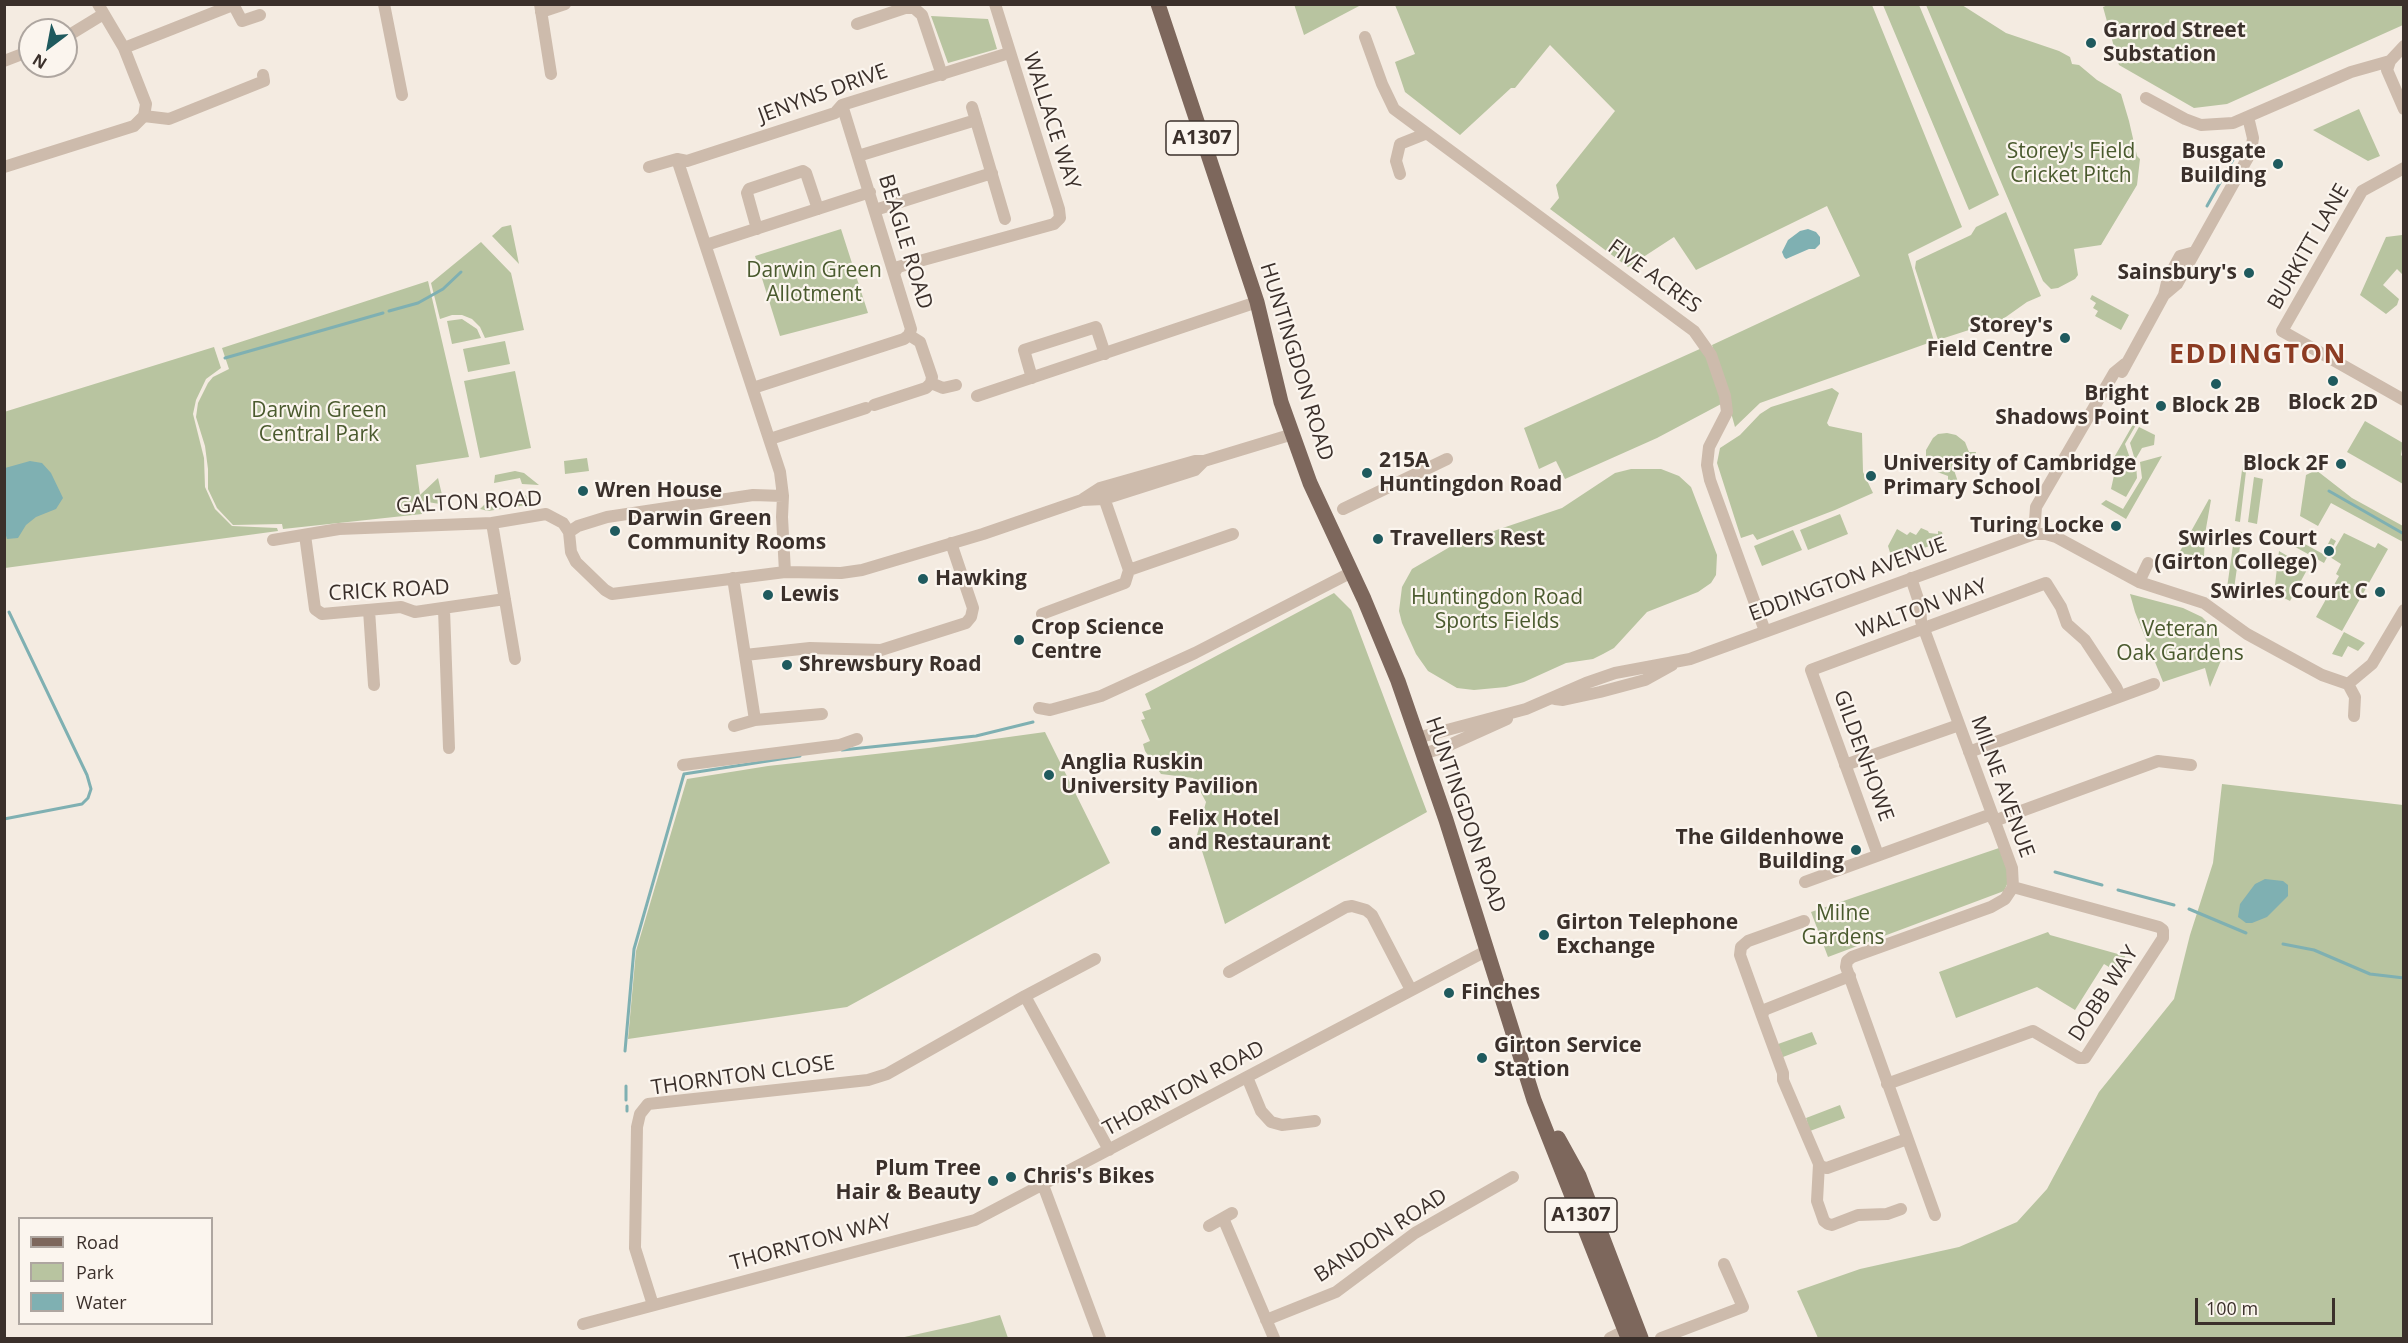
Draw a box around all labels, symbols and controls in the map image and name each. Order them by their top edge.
north arrow [18,18,78,78]
place label: Garrod Street Substation [2103,18,2246,68]
marker: Garrod Street Substation [2084,36,2098,50]
text: N [28,49,51,74]
street label: WALLACE WAY [1017,49,1085,193]
street label: JENYNS DRIVE [755,59,891,129]
road number: A1307 [1166,121,1238,155]
park label: Storey's Field Cricket Pitch [2007,139,2135,189]
place label: Busgate Building [2180,139,2266,189]
marker: Busgate Building [2271,157,2285,171]
street label: BEAGLE ROAD [873,172,937,312]
street label: BURKITT LANE [2263,180,2355,314]
street label: FIVE ACRES [1603,235,1705,319]
park label: Darwin Green Allotment [746,258,882,308]
street label: HUNTINGDON ROAD [1254,260,1338,464]
place label: Sainsbury's [2118,260,2237,286]
marker: Sainsbury's [2242,266,2256,280]
place label: Storey's Field Centre [1927,313,2053,363]
marker: Storey's Field Centre [2058,331,2072,345]
district label: EDDINGTON [2169,339,2347,371]
marker: Block 2D [2326,374,2340,388]
marker: Block 2B [2209,377,2223,391]
place label: Bright Shadows Point [1995,381,2149,431]
place label: Block 2D [2288,390,2378,416]
place label: Block 2B [2172,393,2260,419]
park label: Darwin Green Central Park [251,398,387,448]
marker: Bright Shadows Point [2154,399,2168,413]
place label: 215A Huntingdon Road [1379,448,1562,498]
place label: University of Cambridge Primary School [1883,451,2136,501]
place label: Block 2F [2243,451,2329,477]
marker: Block 2F [2334,457,2348,471]
marker: 215A Huntingdon Road [1360,466,1374,480]
marker: University of Cambridge Primary School [1864,469,1878,483]
place label: Wren House [595,478,722,504]
marker: Wren House [576,484,590,498]
street label: GALTON ROAD [395,487,543,519]
place label: Darwin Green Community Rooms [627,506,826,556]
place label: Turing Locke [1970,513,2104,539]
marker: Turing Locke [2109,519,2123,533]
marker: Darwin Green Community Rooms [608,524,622,538]
place label: Travellers Rest [1390,526,1545,552]
place label: Swirles Court (Girton College) [2154,526,2317,576]
marker: Travellers Rest [1371,532,1385,546]
street label: EDDINGTON AVENUE [1746,533,1950,627]
marker: Swirles Court (Girton College) [2322,544,2336,558]
place label: Hawking [935,566,1027,592]
marker: Hawking [916,572,930,586]
street label: WALTON WAY [1853,574,1991,644]
street label: CRICK ROAD [328,575,450,607]
place label: Swirles Court C [2210,579,2368,605]
place label: Lewis [780,582,839,608]
park label: Huntingdon Road Sports Fields [1411,585,1583,635]
marker: Swirles Court C [2373,585,2387,599]
marker: Lewis [761,588,775,602]
place label: Crop Science Centre [1031,615,1164,665]
park label: Veteran Oak Gardens [2116,617,2244,667]
marker: Crop Science Centre [1012,633,1026,647]
place label: Shrewsbury Road [799,652,982,678]
marker: Shrewsbury Road [780,658,794,672]
street label: GILDENHOWE [1828,687,1898,825]
street label: MILNE AVENUE [1965,713,2039,861]
street label: HUNTINGDON ROAD [1420,714,1510,916]
place label: Anglia Ruskin University Pavilion [1061,750,1258,800]
marker: Anglia Ruskin University Pavilion [1042,768,1056,782]
place label: Felix Hotel and Restaurant [1168,806,1331,856]
marker: Felix Hotel and Restaurant [1149,824,1163,838]
place label: The Gildenhowe Building [1675,825,1844,875]
marker: The Gildenhowe Building [1849,843,1863,857]
park label: Milne Gardens [1801,901,1885,951]
place label: Girton Telephone Exchange [1556,910,1738,960]
marker: Girton Telephone Exchange [1537,928,1551,942]
street label: DOBB WAY [2064,942,2144,1046]
place label: Finches [1461,980,1540,1006]
marker: Finches [1442,986,1456,1000]
place label: Girton Service Station [1494,1033,1642,1083]
street label: THORNTON ROAD [1099,1036,1269,1142]
street label: THORNTON CLOSE [650,1051,836,1101]
marker: Girton Service Station [1475,1051,1489,1065]
place label: Plum Tree Hair & Beauty [836,1156,981,1206]
place label: Chris's Bikes [1023,1164,1154,1190]
marker: Chris's Bikes [1004,1170,1018,1184]
marker: Plum Tree Hair & Beauty [986,1174,1000,1188]
street label: BANDON ROAD [1310,1184,1452,1288]
road number: A1307 [1545,1198,1617,1232]
street label: THORNTON WAY [728,1209,894,1277]
legend [18,1217,213,1325]
text: Road [76,1230,119,1254]
text: Park [76,1260,114,1284]
scale bar [2198,1286,2338,1324]
text: Water [76,1290,127,1314]
text: 100 m [2206,1296,2258,1320]

